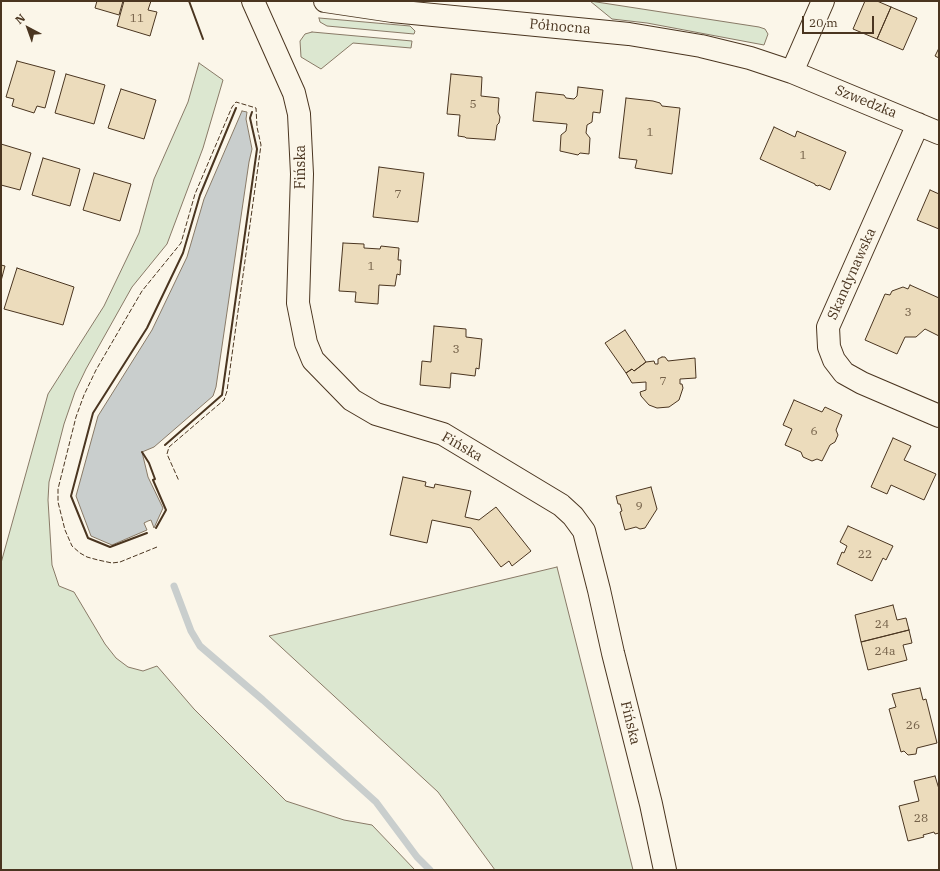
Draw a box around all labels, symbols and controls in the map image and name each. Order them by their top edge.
north arrow [8,8,48,48]
scale bar [804,8,876,34]
text: N [12,11,28,27]
house number: 11 [130,12,144,26]
text: 20 m [809,15,838,30]
street label: Północna [529,16,591,38]
street label: Szwedzka [833,82,899,122]
house number: 5 [469,98,477,112]
house number: 1 [646,126,654,140]
street label: Fińska [293,145,309,189]
house number: 1 [799,149,807,163]
house number: 7 [394,188,402,202]
street label: Skandynawska [824,225,880,323]
house number: 1 [367,260,375,274]
house number: 3 [904,306,912,320]
house number: 3 [452,343,460,357]
house number: 7 [659,375,667,389]
house number: 6 [810,425,818,439]
street label: Fińska [439,429,485,465]
house number: 9 [635,500,643,514]
house number: 22 [858,548,872,562]
house number: 24 [875,618,889,632]
house number: 24a [875,645,895,659]
street label: Fińska [616,699,644,747]
house number: 26 [906,719,920,733]
house number: 28 [914,812,928,826]

